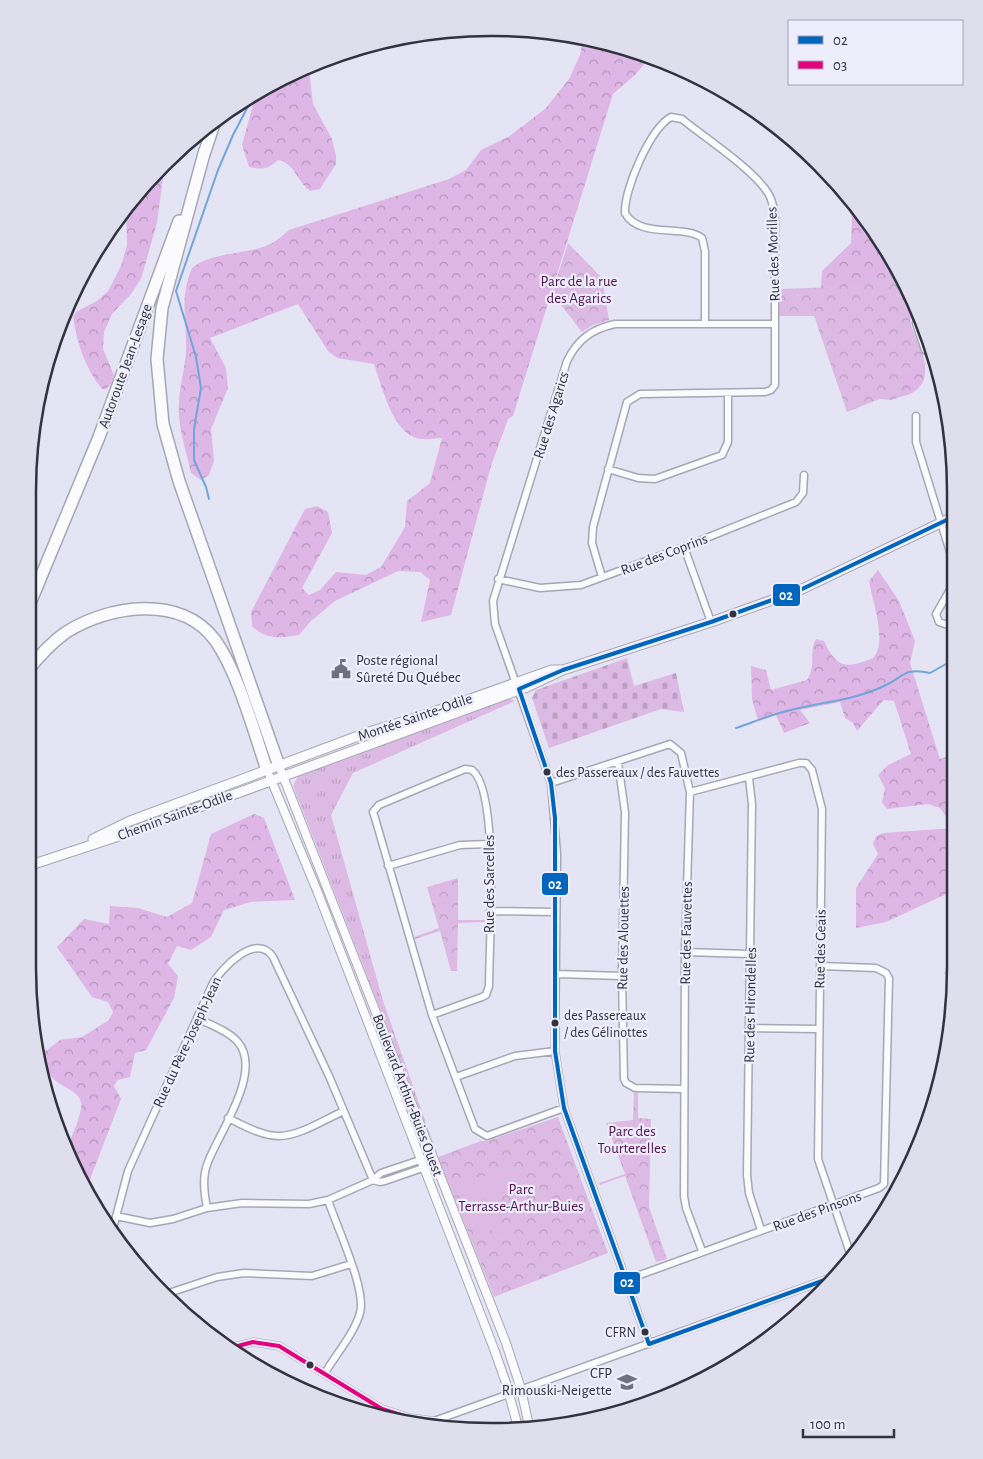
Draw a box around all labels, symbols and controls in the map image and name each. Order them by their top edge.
legend [788,20,963,85]
text: 02 [833,33,848,48]
text: 03 [833,58,847,73]
street label: Rue des Morilles [764,206,783,302]
park label: Parc de la rue des Agarics [541,274,618,306]
street label: Autoroute Jean-Lesage [96,302,155,430]
street label: Rue des Agarics [531,370,572,460]
street label: Rue des Coprins [619,531,710,578]
line badge: 02 [772,583,801,607]
text: 02 [779,589,793,603]
unlabelled marker [728,609,738,619]
place label: Poste régional Sûreté Du Québec [356,653,461,685]
public building icon: Poste régional Sûreté Du Québec [330,658,352,680]
street label: Montée Sainte-Odile [356,691,474,744]
place label: des Passereaux / des Fauvettes [556,766,720,780]
marker: des Passereaux / des Fauvettes [542,767,552,777]
street label: Chemin Sainte-Odile [116,788,235,843]
street label: Rue des Sarcelles [482,835,497,933]
line badge: 02 [541,872,569,896]
text: 02 [548,878,562,892]
street label: Rue des Fauvettes [678,881,695,985]
street label: Rue des Alouettes [615,886,632,990]
street label: Rue des Geais [812,909,829,989]
street label: Rue des Hirondelles [742,947,759,1063]
street label: Rue du Père-Joseph-Jean [151,974,224,1110]
place label: des Passereaux / des Gélinottes [564,1009,647,1040]
street label: Boulevard Arthur-Buies Ouest [370,1012,445,1178]
marker: des Passereaux / des Gélinottes [550,1018,560,1028]
park label: Parc des Tourterelles [597,1124,667,1156]
park label: Parc Terrasse-Arthur-Buies [458,1182,584,1214]
street label: Rue des Pinsons [771,1189,863,1234]
line badge: 02 [613,1271,641,1295]
text: 02 [620,1276,634,1290]
place label: CFRN [605,1326,636,1340]
marker: CFRN [640,1327,650,1337]
unlabelled marker [305,1360,315,1370]
place label: CFP Rimouski-Neigette [502,1366,612,1398]
school or university icon: CFP Rimouski-Neigette [616,1371,638,1393]
scale bar [803,1406,894,1438]
text: 100 m [810,1417,845,1432]

